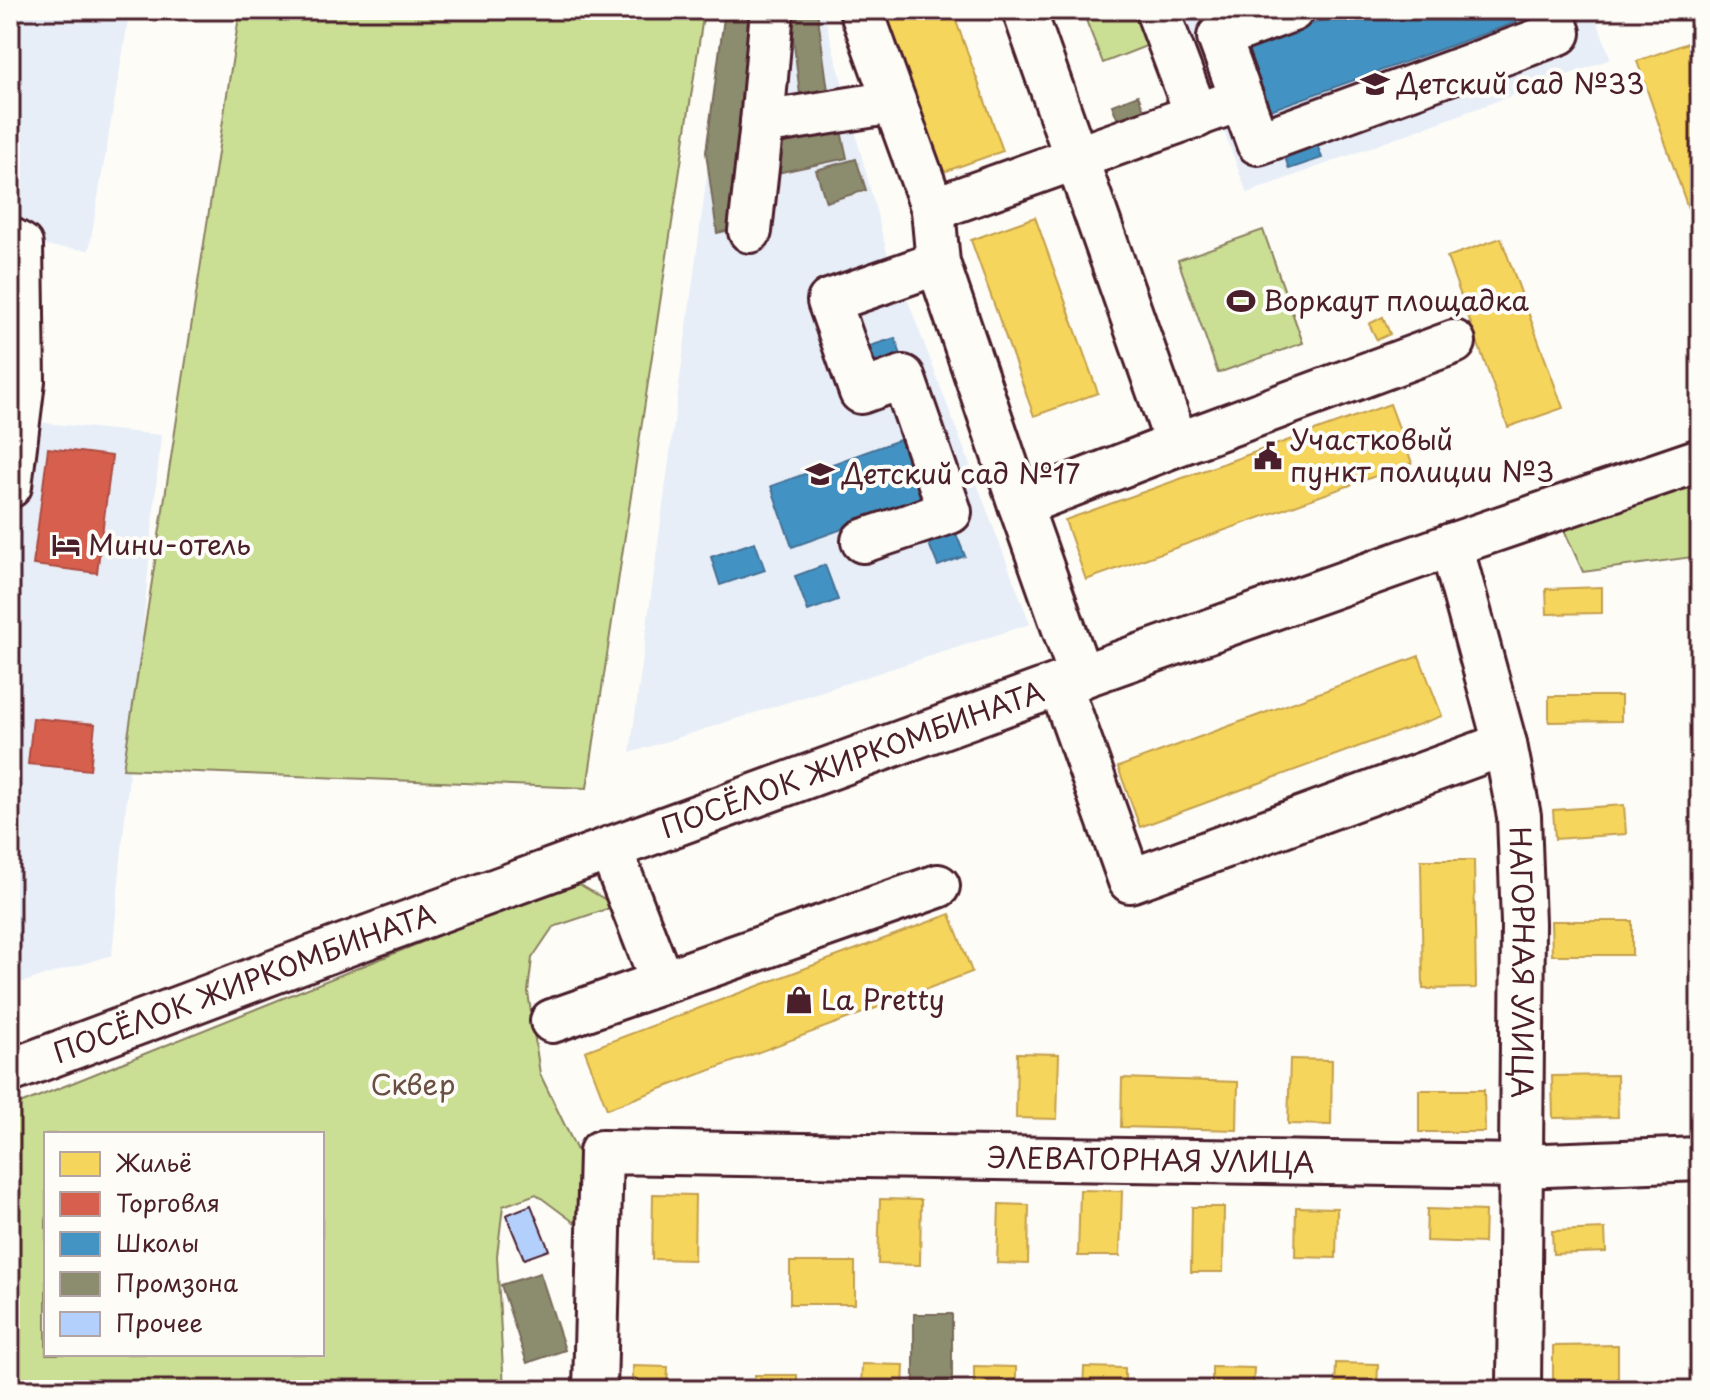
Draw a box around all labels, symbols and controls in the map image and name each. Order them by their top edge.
place label: Детский сад №33 [1396,61,1645,104]
school or university icon: Детский сад №33 [1360,69,1390,99]
place label: Воркаут площадка [1263,278,1529,321]
sports icon: Воркаут площадка [1226,286,1256,316]
place label: Участковый пункт полиции №3 [1290,417,1554,492]
public building icon: Участковый пункт полиции №3 [1253,441,1283,471]
place label: Детский сад №17 [841,451,1080,494]
school or university icon: Детский сад №17 [805,459,835,489]
place label: Мини-отель [88,522,251,565]
hotel icon: Мини-отель [51,530,81,560]
street label: ПОСЁЛОК ЖИРКОМБИНАТА [654,669,1049,848]
street label: НАГОРНАЯ УЛИЦА [1499,826,1546,1098]
street label: ПОСЁЛОК ЖИРКОМБИНАТА [46,891,441,1073]
place label: La Pretty [821,977,945,1020]
shop icon: La Pretty [784,985,814,1015]
park label: Сквер [371,1062,455,1105]
legend [44,1132,324,1356]
street label: ЭЛЕВАТОРНАЯ УЛИЦА [987,1135,1315,1183]
text: Жильё [115,1144,192,1180]
text: Торговля [116,1184,220,1220]
text: Школы [116,1224,199,1260]
text: Промзона [116,1264,238,1300]
text: Прочее [116,1304,203,1340]

